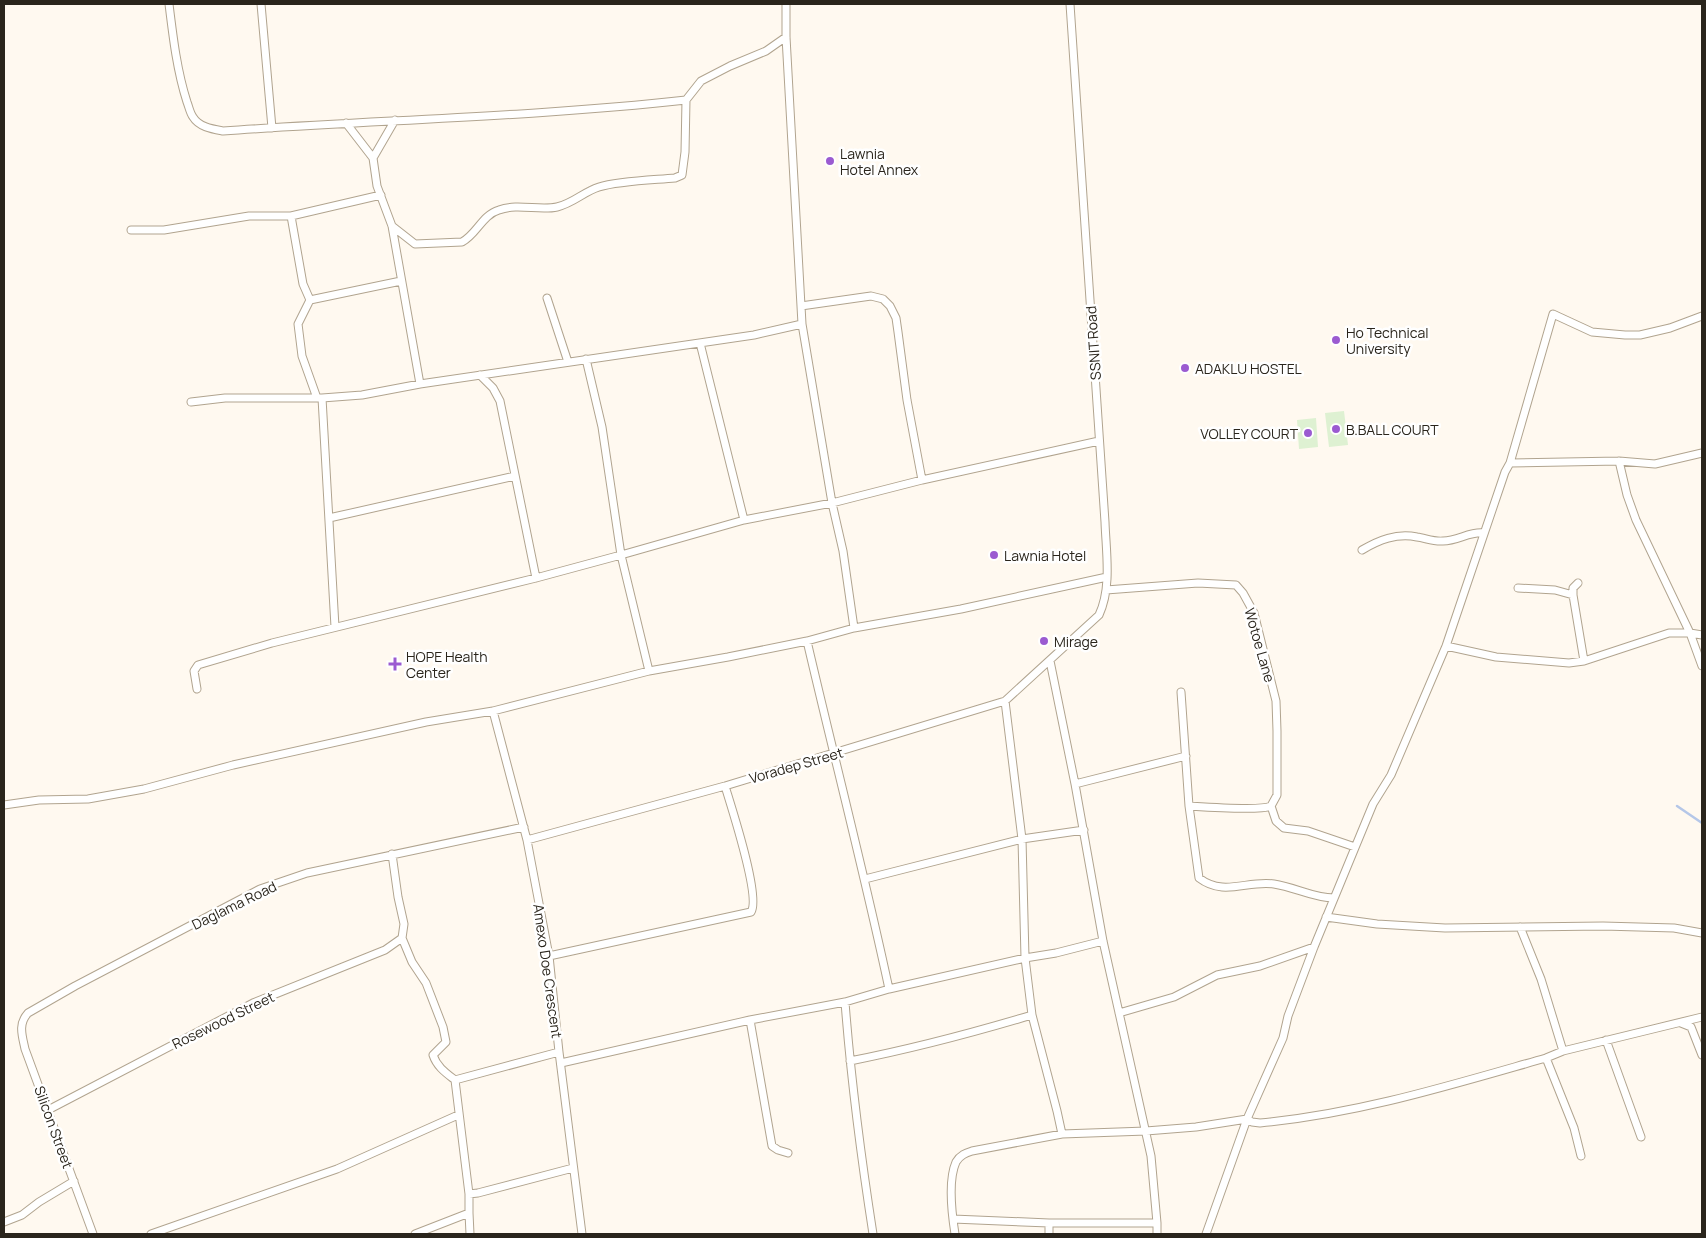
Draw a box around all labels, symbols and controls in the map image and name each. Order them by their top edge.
place label: Lawnia Hotel Annex [840,144,919,179]
marker: Lawnia Hotel Annex [824,155,836,167]
street label: SSNIT Road [1081,305,1105,381]
place label: Ho Technical University [1346,323,1428,358]
marker: Ho Technical University [1330,334,1342,346]
place label: ADAKLU HOSTEL [1195,359,1302,378]
marker: ADAKLU HOSTEL [1179,362,1191,374]
place label: B.BALL COURT [1346,420,1439,439]
marker: B.BALL COURT [1330,423,1342,435]
place label: VOLLEY COURT [1200,424,1299,443]
marker: VOLLEY COURT [1302,427,1314,439]
place label: Lawnia Hotel [1004,546,1086,565]
marker: Lawnia Hotel [988,549,1000,561]
street label: Wotoe Lane [1240,606,1280,684]
place label: Mirage [1054,632,1098,651]
marker: Mirage [1038,635,1050,647]
place label: HOPE Health Center [406,647,488,682]
marker: HOPE Health Center [388,657,402,671]
street label: Voradep Street [747,742,846,787]
street label: Daglama Road [188,876,280,934]
street label: Amexo Doe Crescent [529,903,567,1040]
street label: Rosewood Street [169,987,278,1053]
street label: Silicon Street [30,1083,78,1171]

